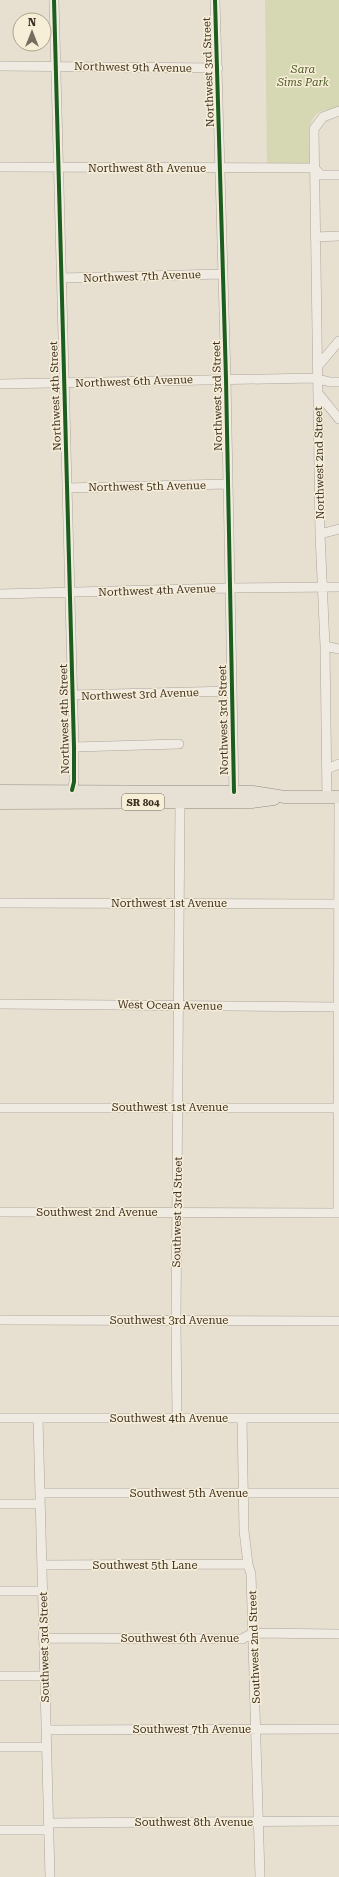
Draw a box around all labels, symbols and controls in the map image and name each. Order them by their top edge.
north arrow [12,12,52,52]
text: N [28,16,37,29]
street label: Northwest 3rd Street [200,17,217,127]
street label: Northwest 9th Avenue [74,60,192,75]
park label: Sara Sims Park [276,63,329,89]
street label: Northwest 8th Avenue [88,162,206,175]
street label: Northwest 7th Avenue [83,268,201,285]
street label: Northwest 4th Street [47,341,64,451]
street label: Northwest 3rd Street [210,341,225,451]
street label: Northwest 6th Avenue [75,373,193,390]
street label: Northwest 2nd Street [312,406,327,520]
street label: Northwest 5th Avenue [88,479,206,494]
street label: Northwest 4th Avenue [98,582,216,599]
street label: Northwest 4th Street [57,664,72,774]
street label: Northwest 3rd Street [216,665,231,775]
street label: Northwest 3rd Avenue [81,686,199,703]
road number: SR 804 [122,794,164,810]
street label: Northwest 1st Avenue [111,897,227,910]
street label: West Ocean Avenue [117,998,223,1013]
street label: Southwest 1st Avenue [112,1101,228,1114]
street label: Southwest 3rd Street [170,1157,185,1267]
street label: Southwest 2nd Avenue [36,1206,158,1219]
street label: Southwest 3rd Avenue [110,1314,228,1327]
street label: Southwest 4th Avenue [110,1412,228,1425]
street label: Southwest 5th Avenue [130,1487,248,1500]
street label: Southwest 5th Lane [93,1559,197,1572]
street label: Southwest 2nd Street [246,1590,263,1704]
street label: Southwest 3rd Street [37,1592,52,1702]
street label: Southwest 6th Avenue [121,1632,239,1645]
street label: Southwest 7th Avenue [133,1723,251,1736]
street label: Southwest 8th Avenue [135,1816,253,1829]

